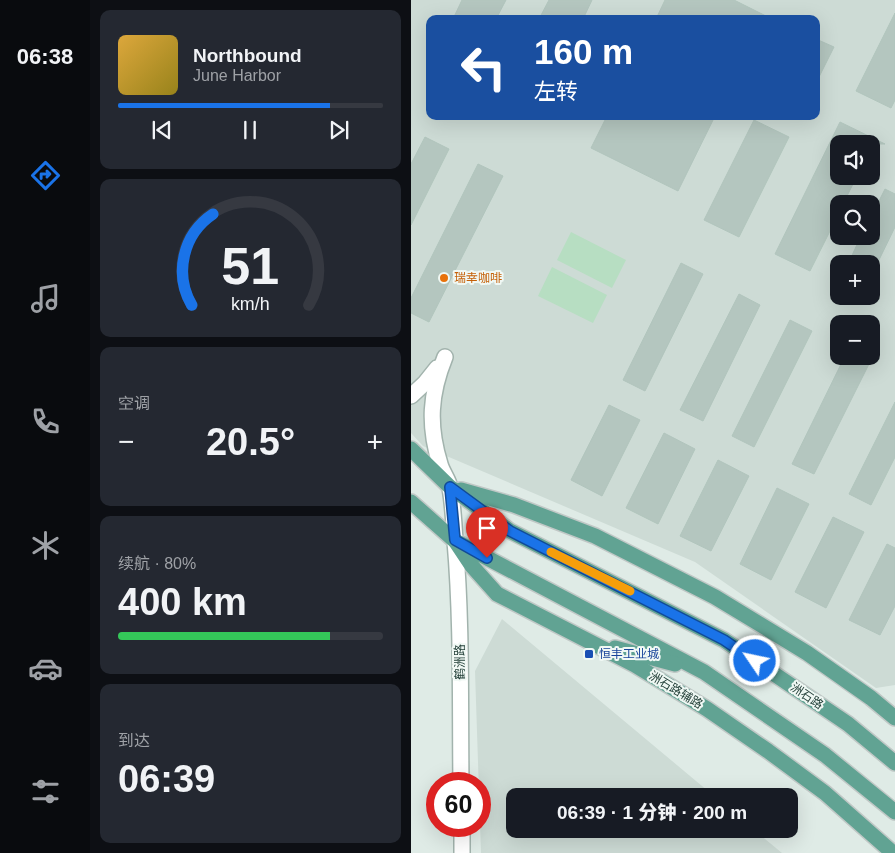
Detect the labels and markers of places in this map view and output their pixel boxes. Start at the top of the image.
place label: 瑞幸咖啡 [454,271,502,285]
marker: 瑞幸咖啡 [438,272,450,284]
pin [466,507,508,558]
place label: 恒丰工业城 [599,647,659,661]
marker: 恒丰工业城 [583,648,595,660]

